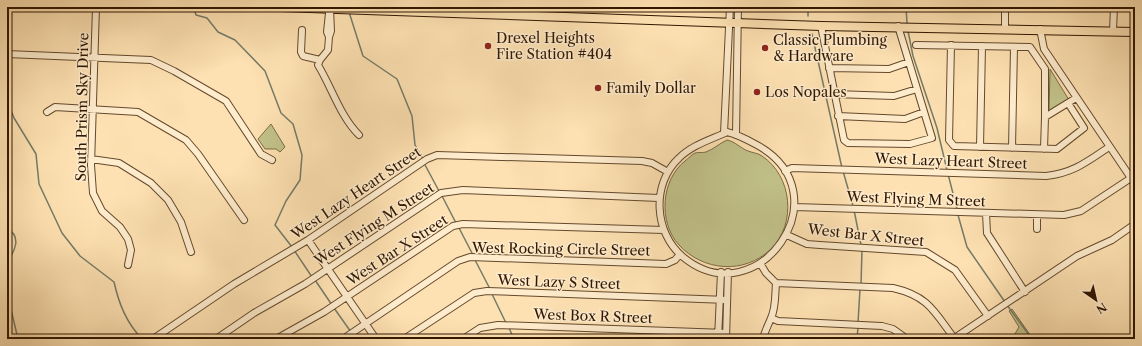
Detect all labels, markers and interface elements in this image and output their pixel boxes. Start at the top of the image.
place label: Drexel Heights Fire Station #404 [496,29,612,63]
place label: Classic Plumbing & Hardware [773,31,887,65]
street label: South Prism Sky Drive [72,32,92,182]
marker: Drexel Heights Fire Station #404 [483,41,493,51]
marker: Classic Plumbing & Hardware [760,43,770,53]
place label: Family Dollar [606,79,696,97]
marker: Family Dollar [593,83,603,93]
place label: Los Nopales [765,83,846,101]
marker: Los Nopales [752,87,762,97]
street label: West Lazy Heart Street [287,143,424,244]
street label: West Lazy Heart Street [873,149,1028,173]
street label: West Flying M Street [310,179,437,270]
street label: West Flying M Street [845,188,986,210]
street label: West Bar X Street [342,211,451,290]
street label: West Bar X Street [806,220,925,250]
street label: West Rocking Circle Street [471,238,650,260]
street label: West Lazy S Street [496,271,621,293]
north arrow [1076,280,1116,320]
text: N [1093,300,1109,317]
street label: West Box R Street [532,305,653,327]

